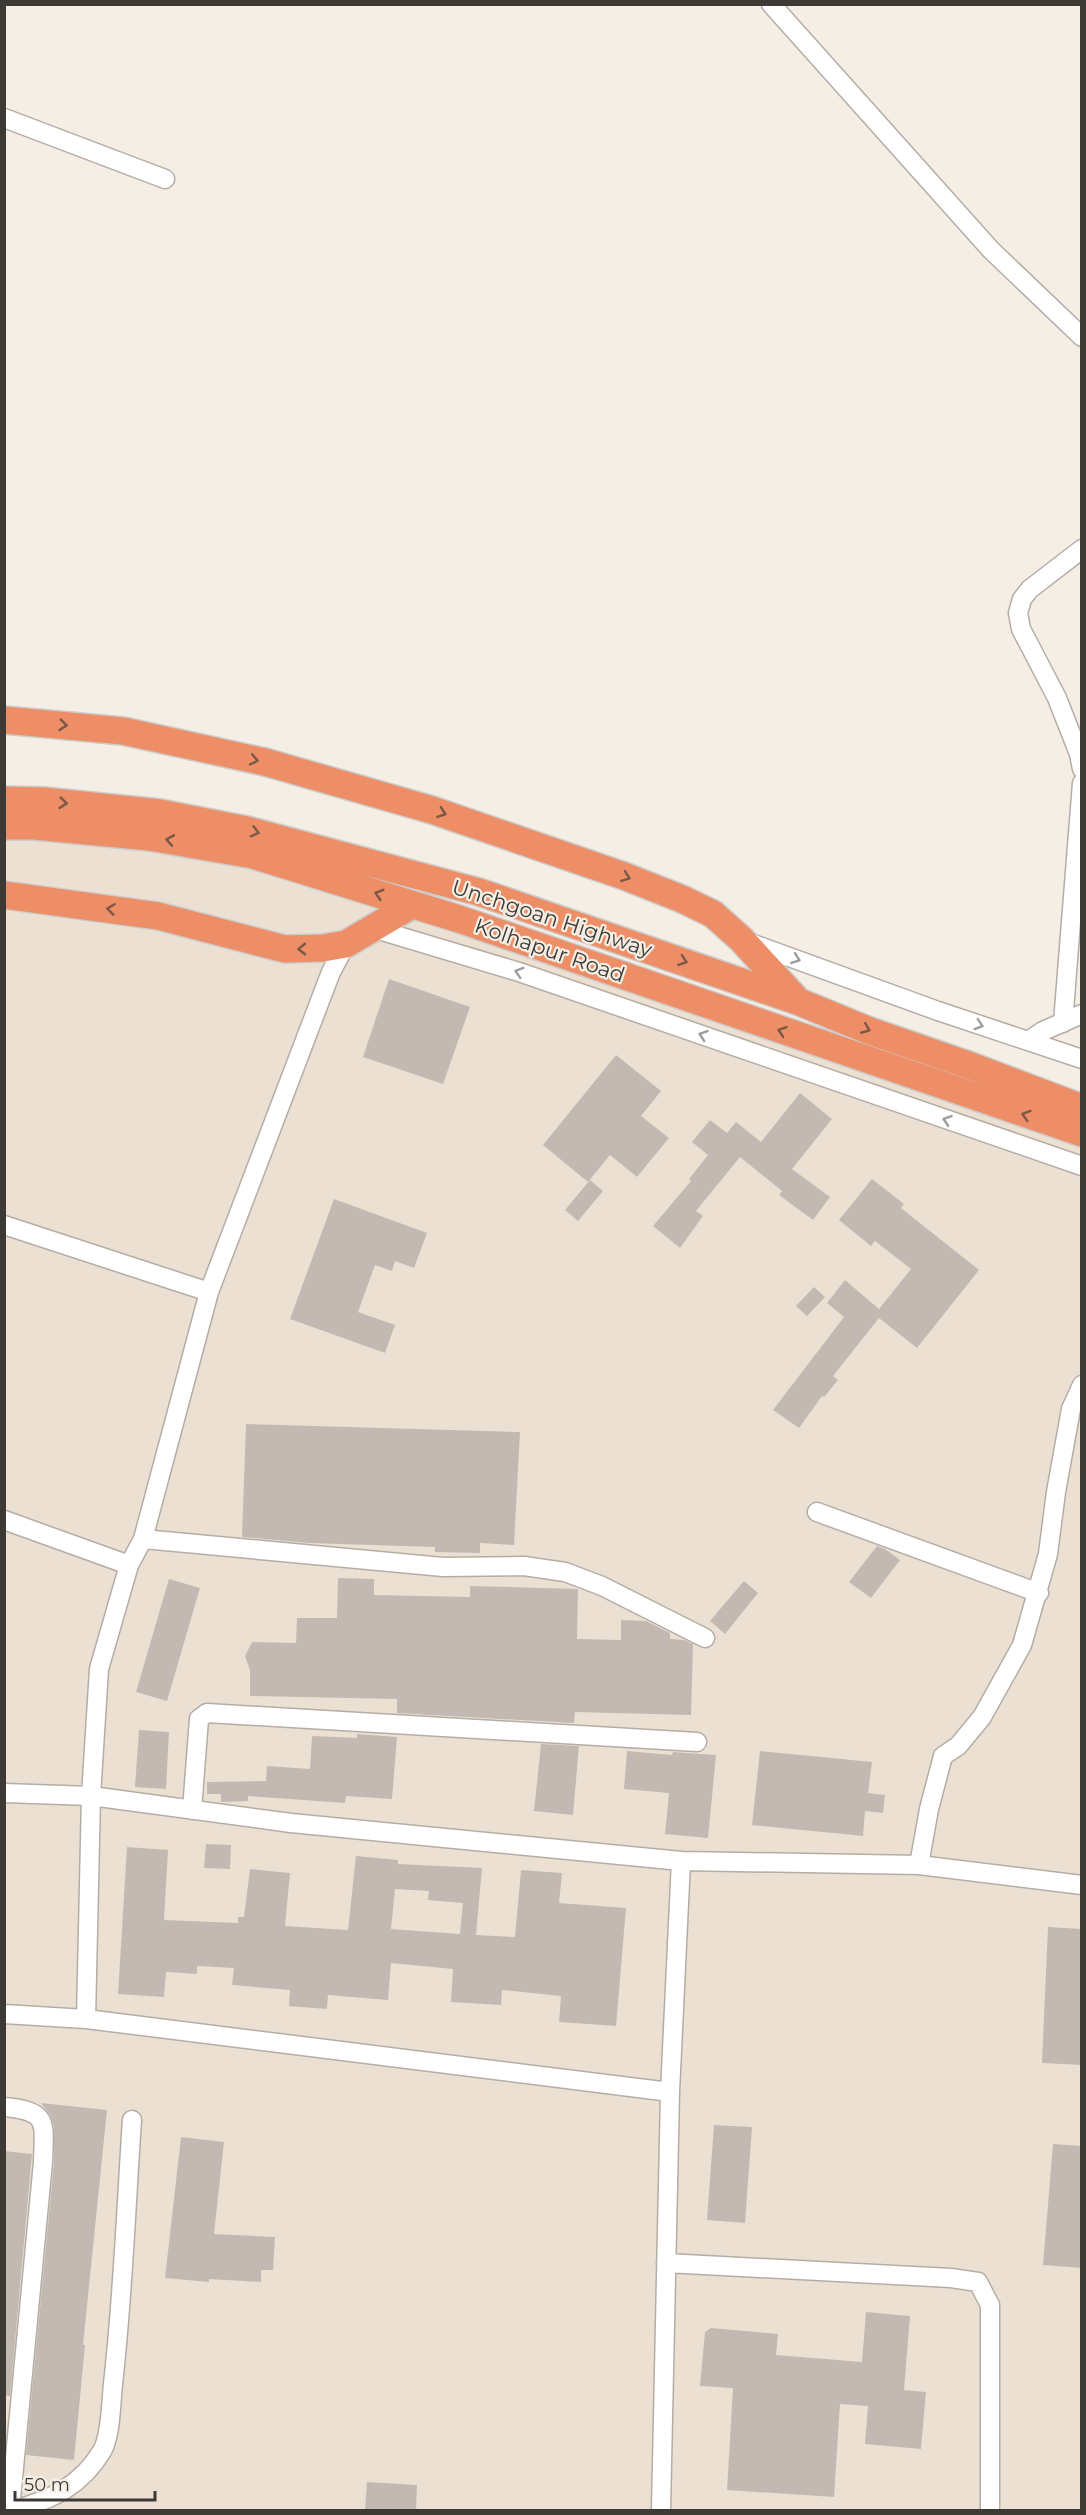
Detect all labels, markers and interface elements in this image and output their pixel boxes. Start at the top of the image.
one-way arrow [58,718,67,731]
one-way arrow [249,753,259,766]
one-way arrow [58,796,67,809]
one-way arrow [436,806,447,819]
one-way arrow [250,825,260,837]
one-way arrow [165,835,175,847]
one-way arrow [620,870,631,883]
street label: Unchgoan Highway [449,874,656,962]
one-way arrow [374,889,384,902]
one-way arrow [107,904,116,916]
street label: Kolhapur Road [472,913,628,987]
one-way arrow [297,942,306,955]
one-way arrow [790,952,800,965]
one-way arrow [677,954,688,967]
one-way arrow [514,967,525,979]
one-way arrow [973,1017,984,1030]
one-way arrow [859,1022,870,1034]
one-way arrow [777,1026,788,1039]
one-way arrow [698,1029,709,1042]
one-way arrow [1021,1110,1032,1122]
one-way arrow [942,1115,953,1127]
scale bar [15,2464,154,2502]
text: 50 m [24,2474,70,2496]

